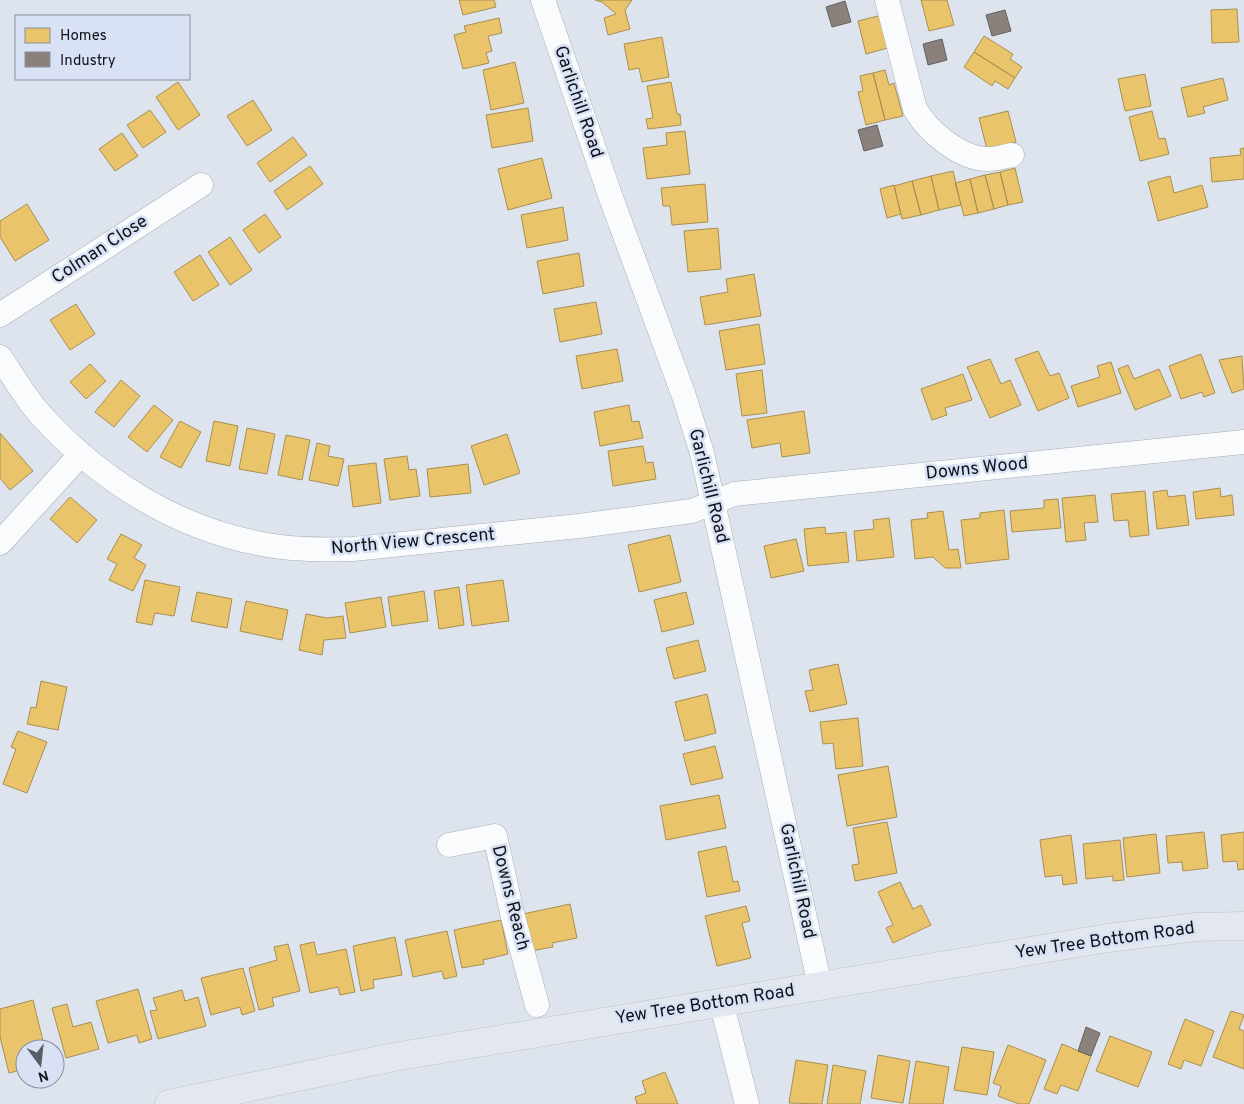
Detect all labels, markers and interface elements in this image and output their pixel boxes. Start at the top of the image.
legend [15,15,190,80]
text: Homes [60,27,107,46]
street label: Garlichill Road [548,43,608,161]
text: Industry [60,52,116,71]
street label: Colman Close [48,210,152,290]
street label: Garlichill Road [683,426,733,546]
street label: Downs Wood [925,452,1029,486]
street label: North View Crescent [330,523,496,561]
street label: Garlichill Road [774,821,820,941]
street label: Downs Reach [486,843,534,953]
street label: Yew Tree Bottom Road [1014,917,1196,965]
street label: Yew Tree Bottom Road [614,979,796,1031]
north arrow [15,1039,65,1089]
text: N [36,1066,50,1085]

